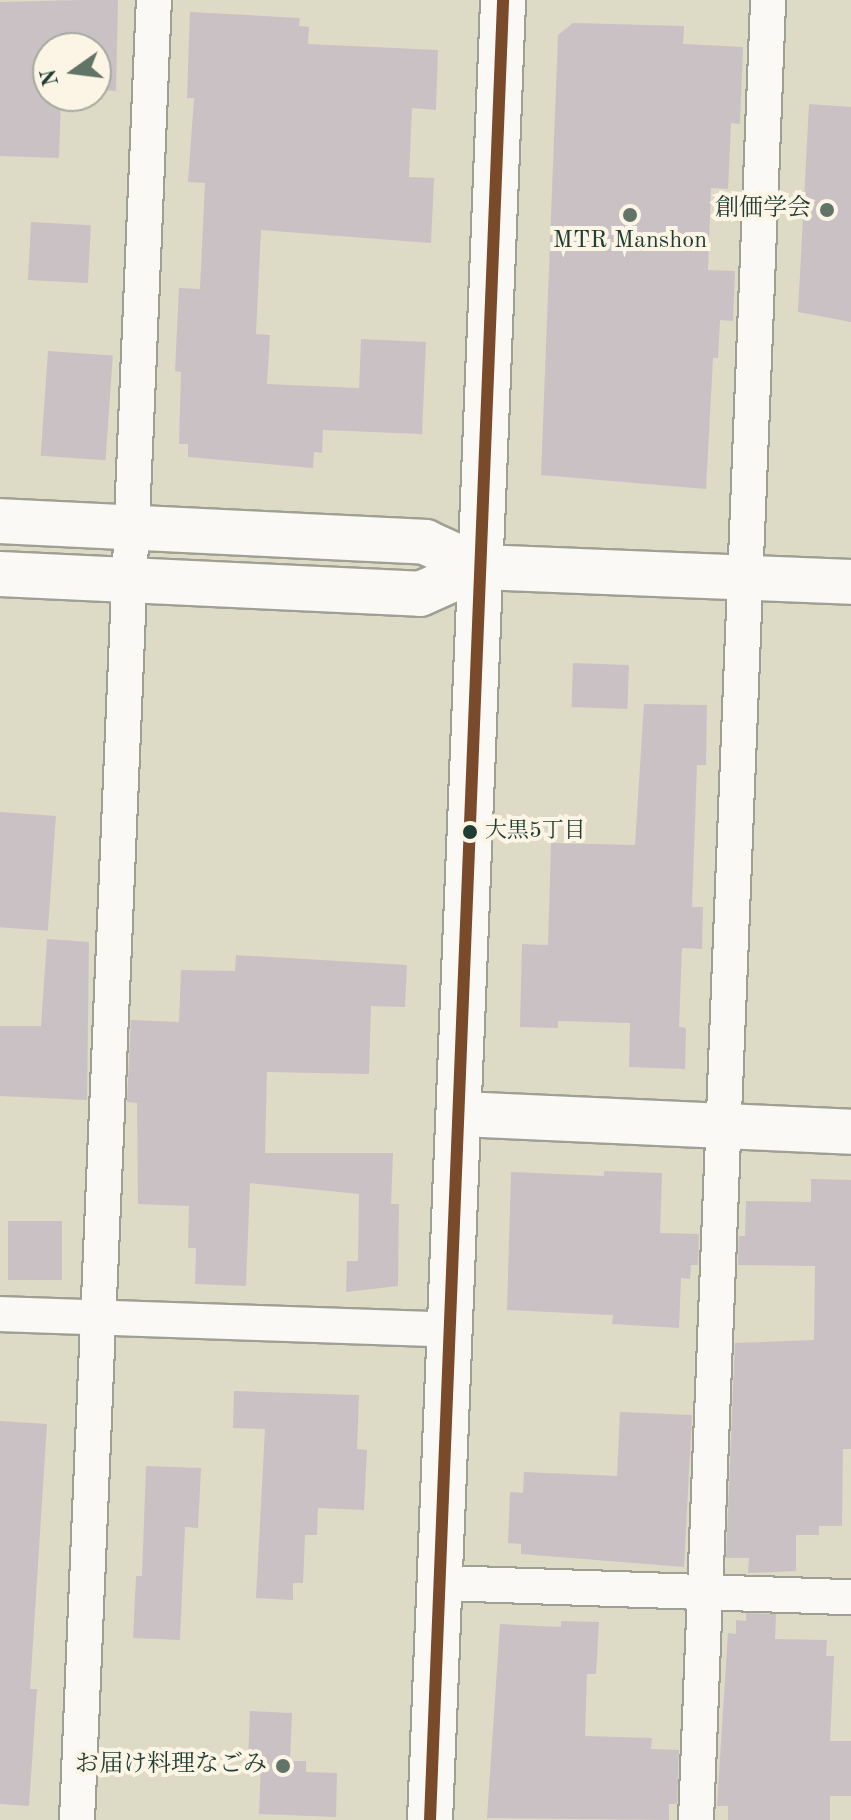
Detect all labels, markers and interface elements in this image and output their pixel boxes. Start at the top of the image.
north arrow [32,32,112,112]
text: N [38,67,63,88]
place label: 創価学会 [715,196,811,224]
marker: 創価学会 [818,201,836,219]
marker: MTR Manshon [621,206,639,224]
place label: MTR Manshon [553,228,707,256]
place label: 大黒5丁目 [485,819,586,845]
marker: 大黒5丁目 [462,824,478,840]
place label: お届け料理なごみ [75,1752,267,1780]
marker: お届け料理なごみ [274,1757,292,1775]

